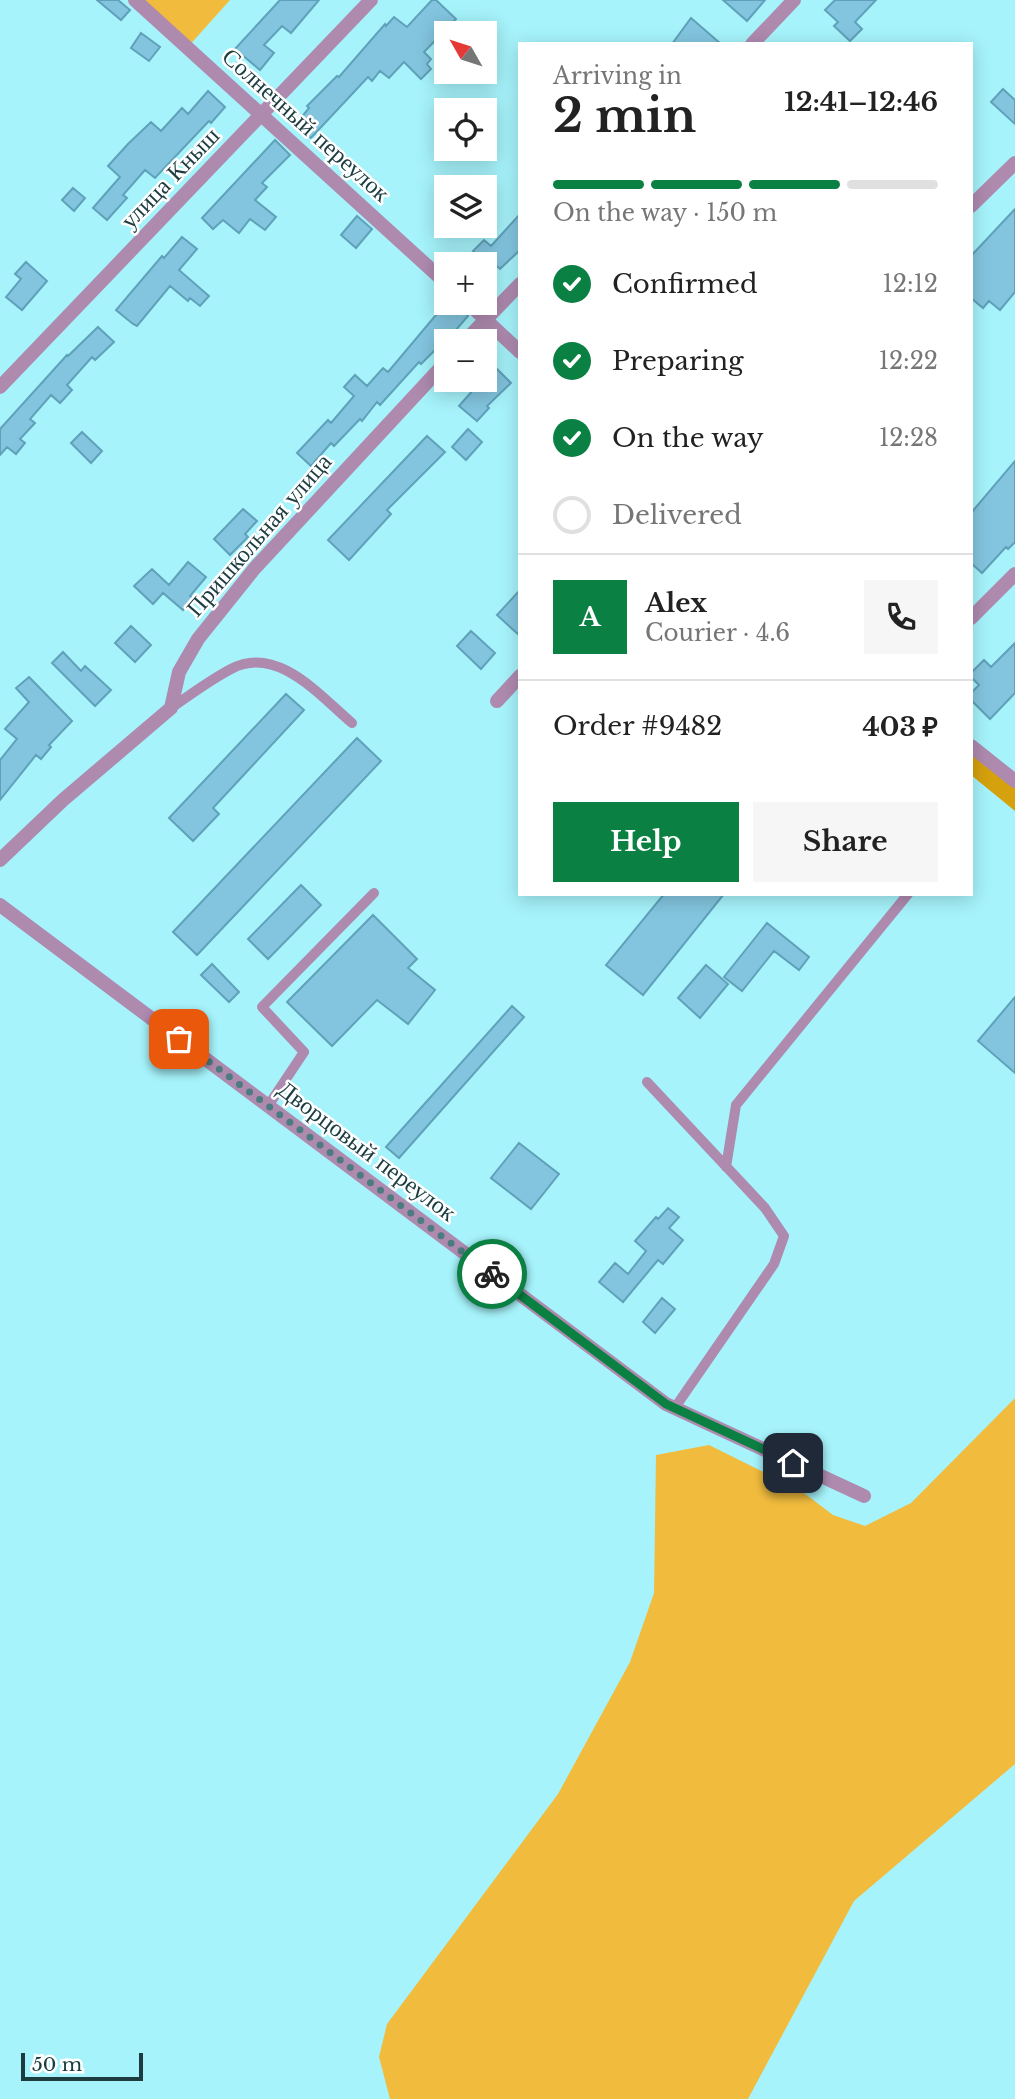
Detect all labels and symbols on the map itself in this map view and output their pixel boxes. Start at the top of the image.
north arrow [434,21,497,84]
street label: Солнечный переулок [217,42,396,208]
street label: улица Кныш [114,121,225,234]
street label: Пришкольная улица [180,447,337,622]
pin [149,1009,209,1069]
street label: Дворцовый переулок [272,1074,462,1227]
courier [457,1239,527,1309]
pin [763,1433,823,1493]
scale bar [21,2050,144,2082]

